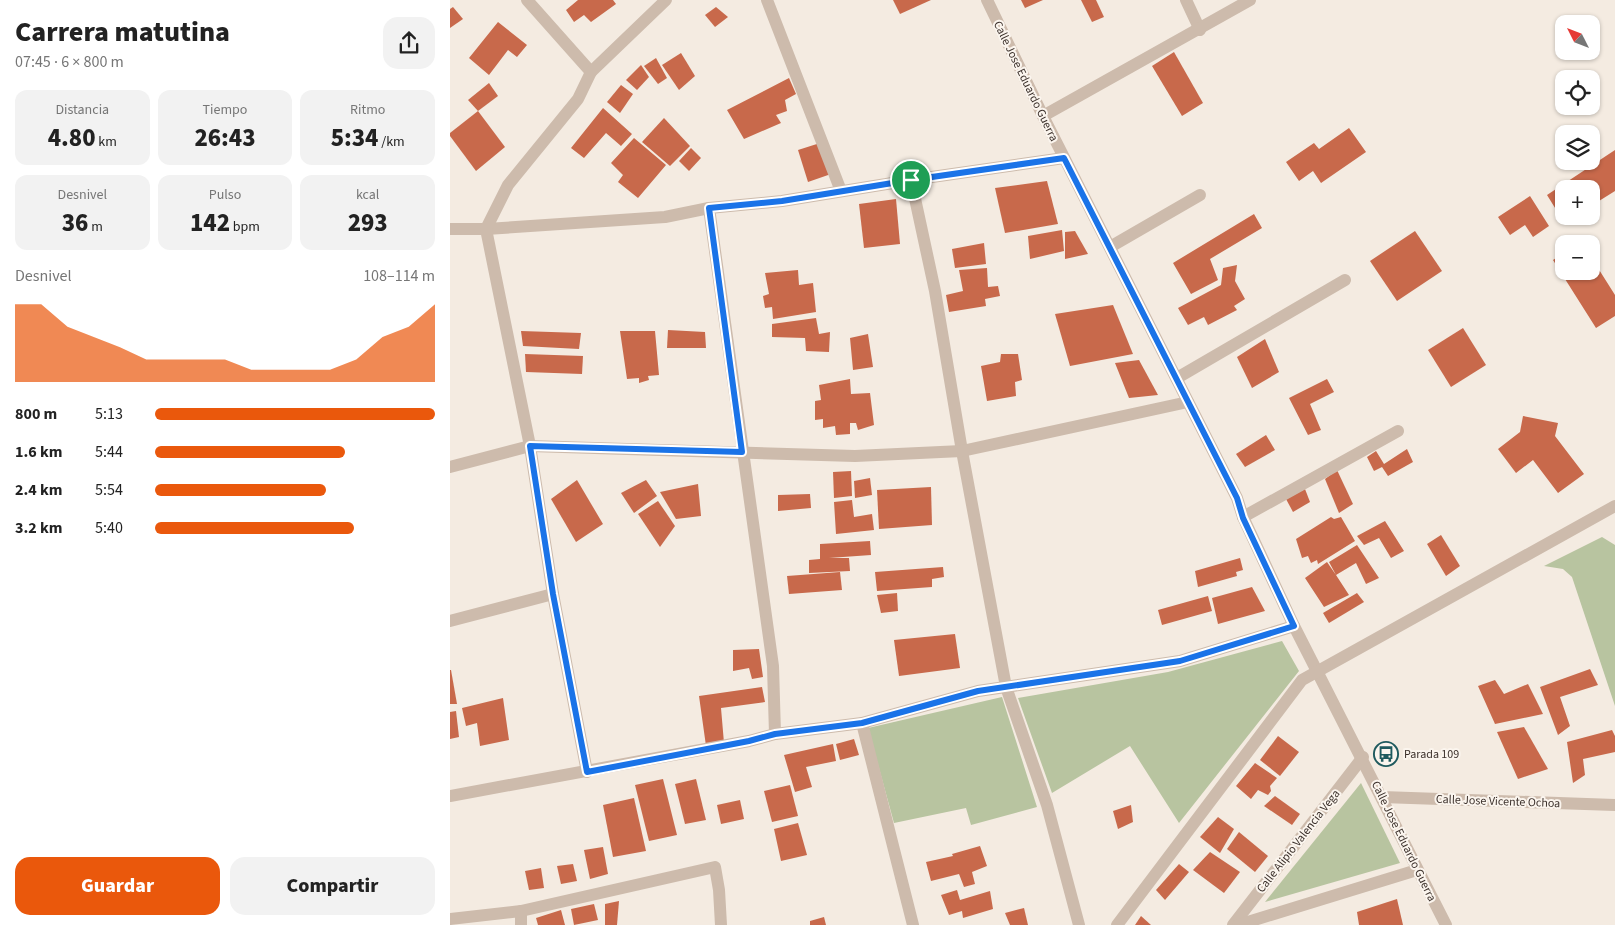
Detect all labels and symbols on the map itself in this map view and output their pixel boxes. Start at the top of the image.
north arrow [1555,15,1600,60]
street label: Calle Jose Eduardo Guerra [989,18,1062,144]
pin [890,159,932,201]
bus stop icon: Parada 109 [1373,741,1399,767]
place label: Parada 109 [1404,746,1459,763]
street label: Calle Jose Eduardo Guerra [1367,778,1440,904]
street label: Calle Alipio Valencia Vega [1253,786,1344,896]
street label: Calle Jose Vicente Ochoa [1435,791,1560,812]

